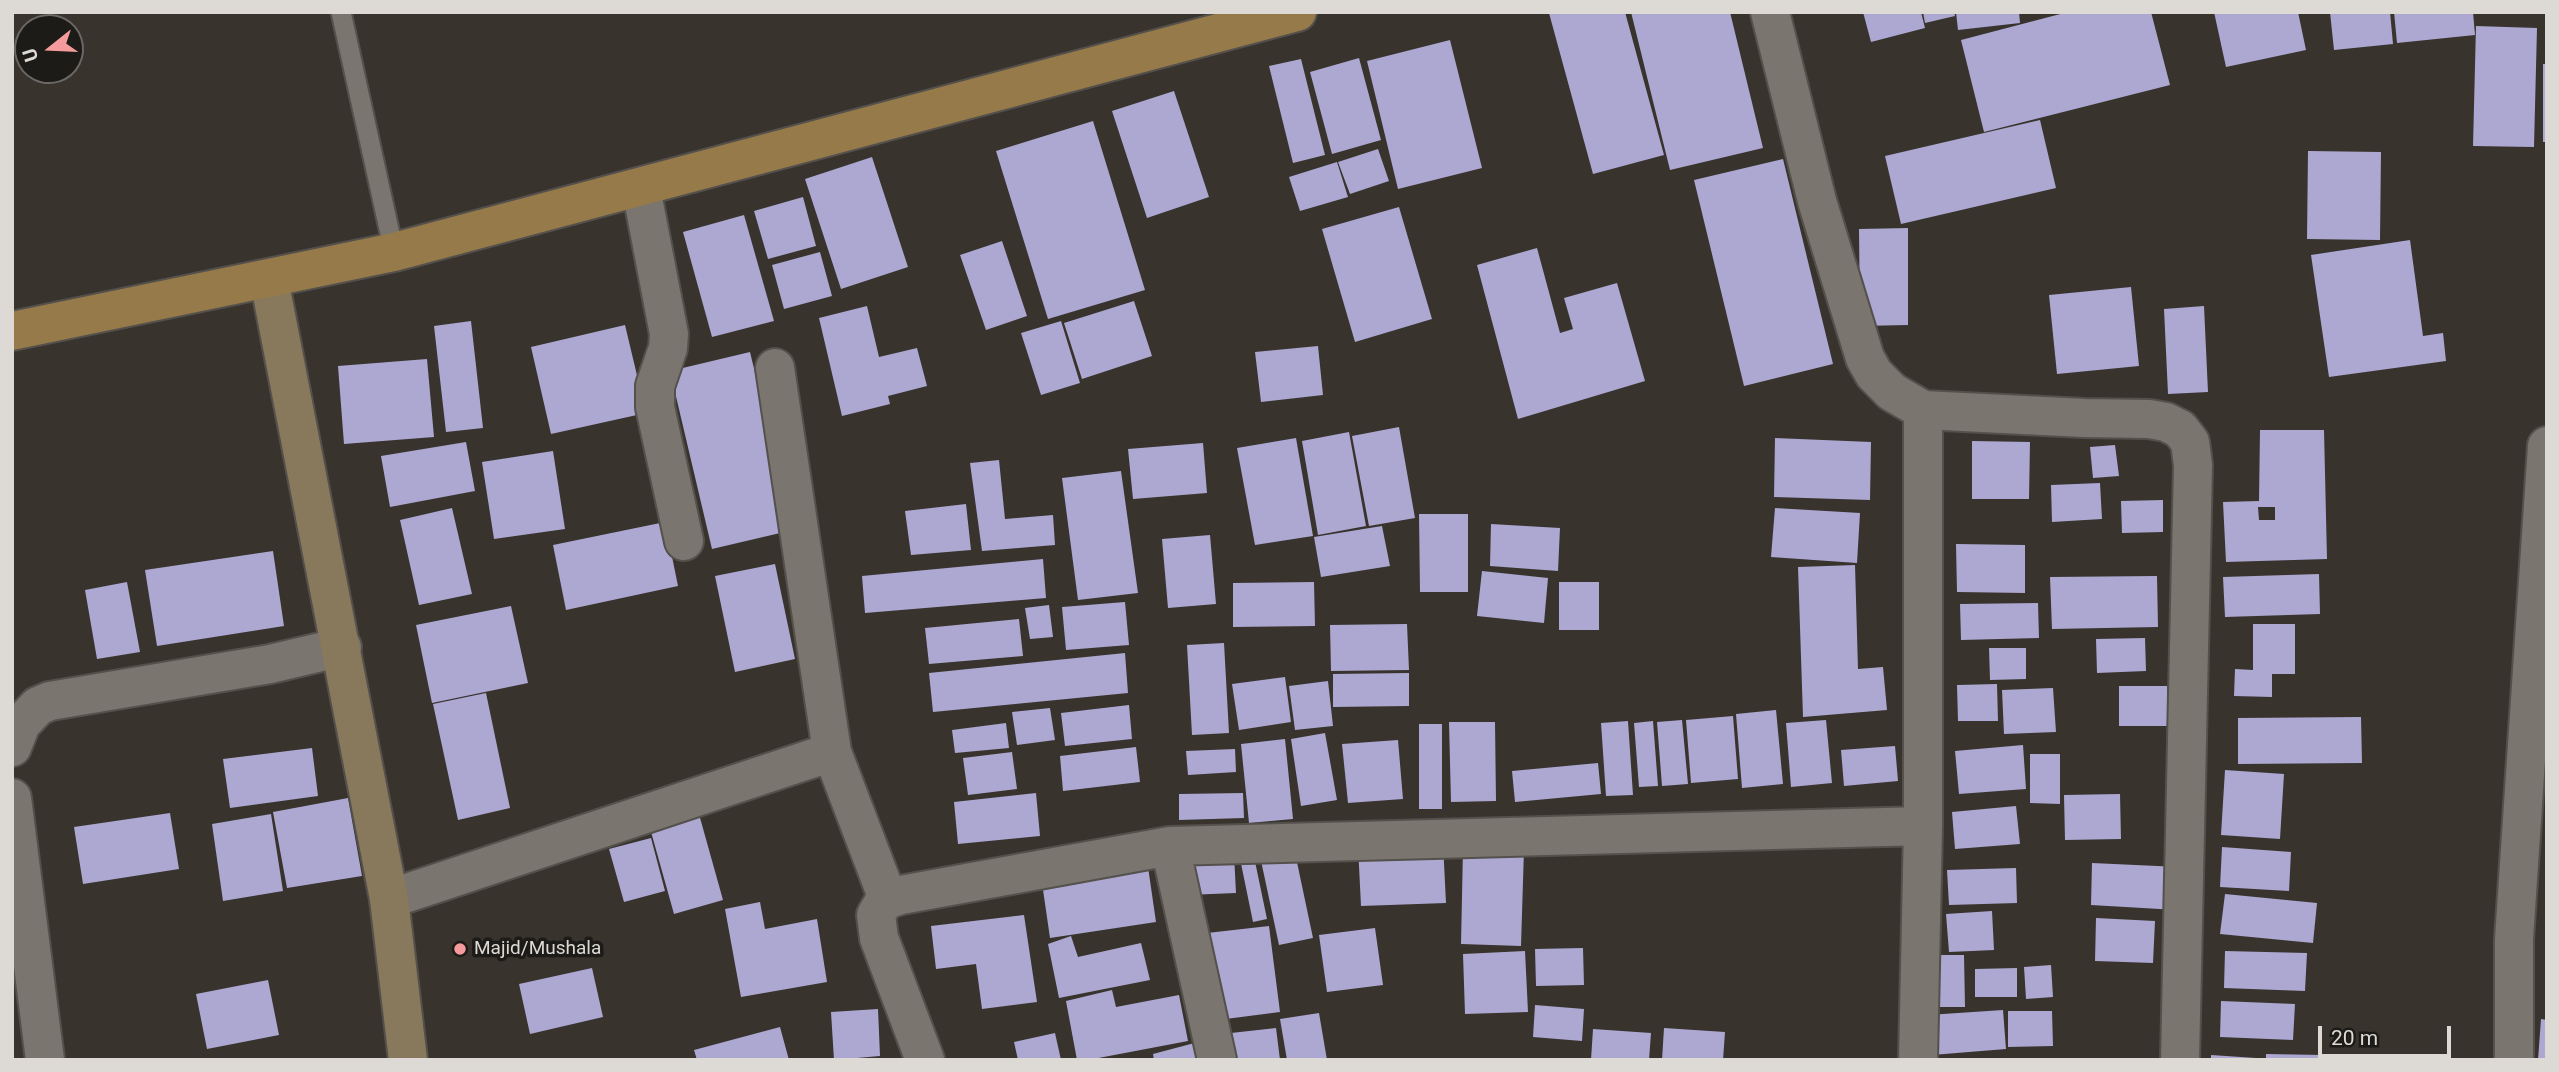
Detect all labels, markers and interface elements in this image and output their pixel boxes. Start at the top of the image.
north arrow [14,14,84,84]
text: U [18,46,43,65]
place label: Majid/Mushala [474,938,601,960]
marker: Majid/Mushala [452,941,468,957]
scale bar [2321,1012,2454,1056]
text: 20 m [2331,1026,2378,1050]

